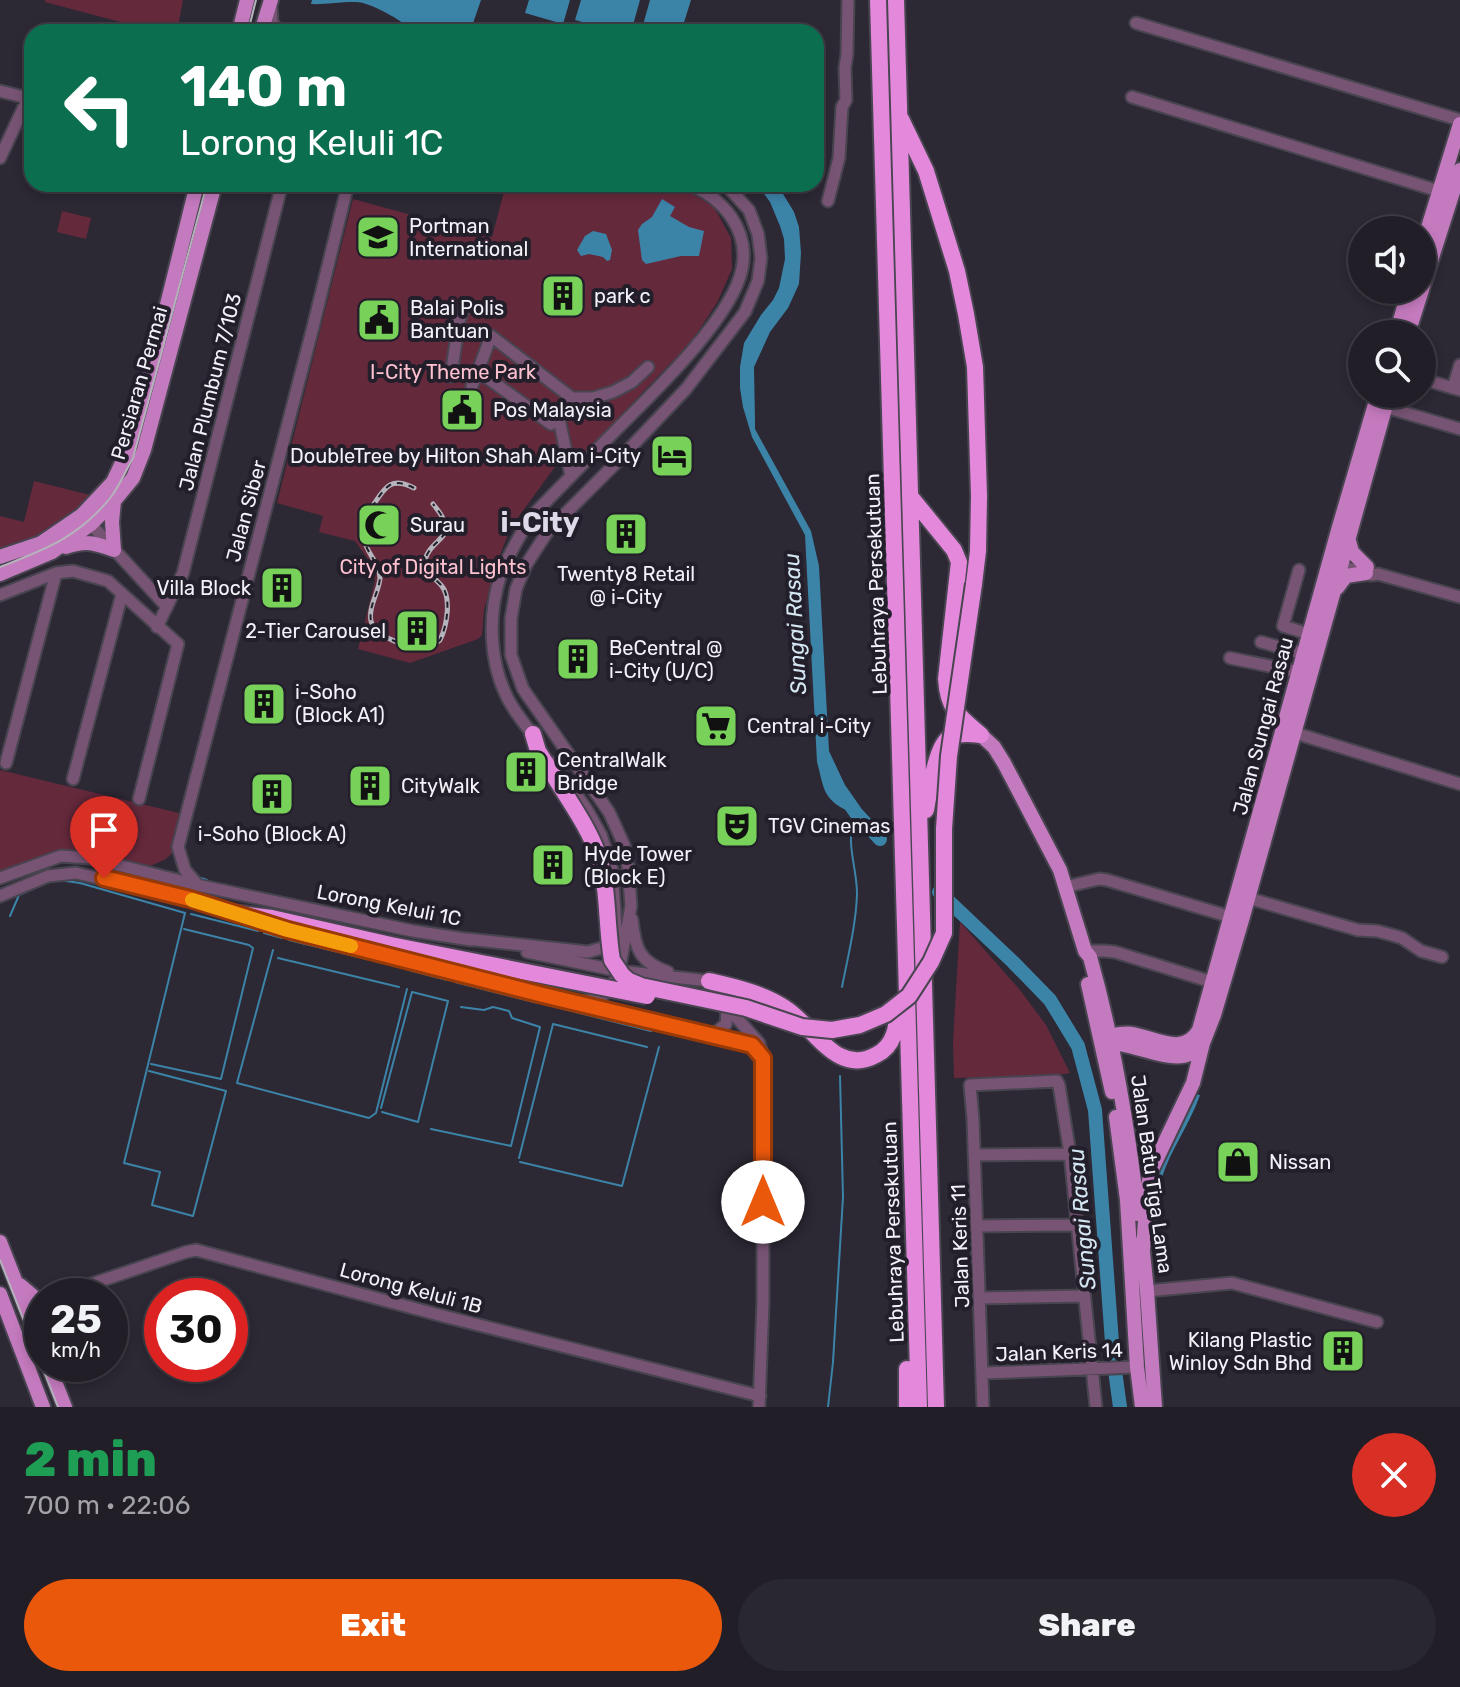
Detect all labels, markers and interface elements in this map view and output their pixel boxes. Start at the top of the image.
text: 140 m [180,54,347,120]
icon: left [48,56,152,160]
text: Lorong Keluli 1C [180,121,444,164]
school or university icon: Portman International [354,213,402,261]
place label: Portman International [409,214,528,261]
map controls [1348,216,1436,408]
button: sound [1348,216,1436,304]
building icon: park c [539,272,587,320]
place label: park c [594,284,651,308]
street label: Jalan Plumbum 7/103 [174,291,246,493]
public building icon: Balai Polis Bantuan [355,296,403,344]
place label: Balai Polis Bantuan [410,296,504,343]
street label: Persiaran Permai [106,304,172,462]
button: search [1348,320,1436,408]
park label: I-City Theme Park [370,360,537,384]
public building icon: Pos Malaysia [438,386,486,434]
place label: Pos Malaysia [493,398,612,422]
hotel icon: DoubleTree by Hilton Shah Alam i-City [648,432,696,480]
place label: DoubleTree by Hilton Shah Alam i-City [290,444,641,468]
street label: Jalan Siber [221,457,271,565]
street label: Lebuhraya Persekutuan [860,473,892,695]
mosque icon: Surau [355,501,403,549]
district label: i-City [501,506,580,539]
building icon: Twenty8 Retail @ i-City [602,510,650,558]
place label: Surau [410,513,465,537]
water label: Sungai Rasau [778,553,812,695]
park label: City of Digital Lights [339,555,527,579]
place label: Twenty8 Retail @ i-City [557,562,695,609]
building icon: Villa Block [258,564,306,612]
place label: Villa Block [156,576,252,600]
building icon: 2-Tier Carousel [393,607,441,655]
place label: 2-Tier Carousel [245,619,386,643]
street label: Jalan Sungai Rasau [1228,634,1298,818]
building icon: BeCentral @ i-City (U/C) [554,635,602,683]
place label: BeCentral @ i-City (U/C) [609,636,723,683]
building icon: i-Soho (Block A1) [240,680,288,728]
place label: i-Soho (Block A1) [295,680,385,727]
supermarket icon: Central i-City [692,702,740,750]
place label: Central i-City [747,714,871,738]
building icon: CentralWalk Bridge [502,748,550,796]
place label: CentralWalk Bridge [557,748,667,795]
building icon: CityWalk [346,762,394,810]
building icon: i-Soho (Block A) [248,770,296,818]
place label: CityWalk [401,774,480,798]
pin [70,796,138,878]
theatre icon: TGV Cinemas [713,802,761,850]
icon: arrive [82,808,126,852]
place label: TGV Cinemas [768,814,890,838]
place label: i-Soho (Block A) [198,822,346,846]
building icon: Hyde Tower (Block E) [529,841,577,889]
place label: Hyde Tower (Block E) [584,842,692,889]
street label: Lorong Keluli 1C [315,879,463,931]
street label: Jalan Batu Tiga Lama [1126,1073,1178,1275]
street label: Lebuhraya Persekutuan [877,1121,909,1343]
shop icon: Nissan [1214,1138,1262,1186]
water label: Sungai Rasau [1062,1147,1102,1291]
place label: Nissan [1269,1150,1331,1174]
position arrow [721,1160,805,1244]
street label: Jalan Keris 11 [946,1184,974,1308]
street label: Lorong Keluli 1B [337,1257,485,1319]
speed limit sign: 30 [144,1278,248,1382]
text: 25 [50,1296,102,1343]
building icon: Kilang Plastic Winloy Sdn Bhd [1319,1327,1367,1375]
place label: Kilang Plastic Winloy Sdn Bhd [1169,1328,1312,1375]
text: km/h [51,1338,101,1362]
street label: Jalan Keris 14 [995,1338,1123,1366]
text: 2 min [24,1431,157,1488]
button: close [1352,1433,1436,1517]
text: 700 m · 22:06 [24,1490,191,1521]
button: Exit [24,1579,722,1671]
button: Share [738,1579,1436,1671]

